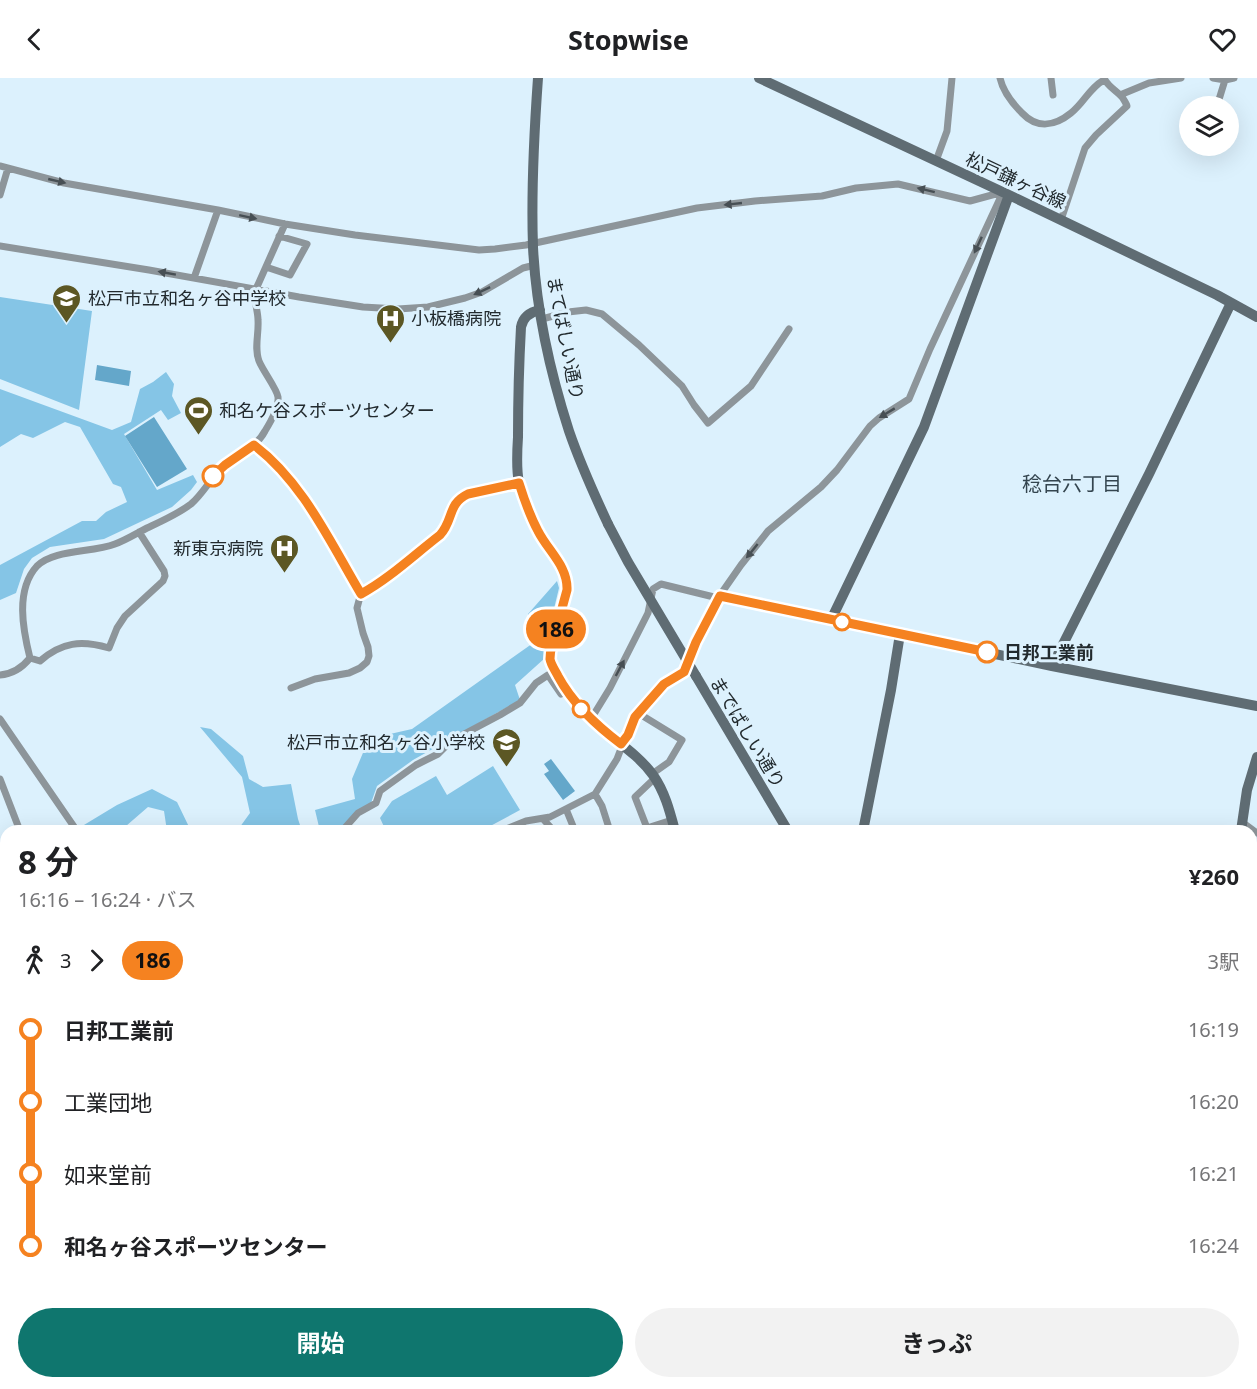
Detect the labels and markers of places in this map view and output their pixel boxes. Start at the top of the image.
school or university icon: 松戸市立和名ヶ谷中学校 [51,282,83,324]
place label: 松戸市立和名ヶ谷中学校 [88,286,286,310]
hospital icon: 小板橋病院 [374,302,406,344]
place label: 小板橋病院 [411,306,501,330]
sports icon: 和名ケ谷スポーツセンター [182,394,214,436]
place label: 和名ケ谷スポーツセンター [219,398,435,422]
unlabelled marker [202,465,224,487]
hospital icon: 新東京病院 [268,532,300,574]
place label: 新東京病院 [173,536,263,560]
unlabelled marker [833,613,851,631]
place label: 日邦工業前 [1004,640,1094,664]
marker: 日邦工業前 [976,641,998,663]
unlabelled marker [572,700,590,718]
school or university icon: 松戸市立和名ヶ谷小学校 [490,726,522,768]
place label: 松戸市立和名ヶ谷小学校 [287,730,485,754]

